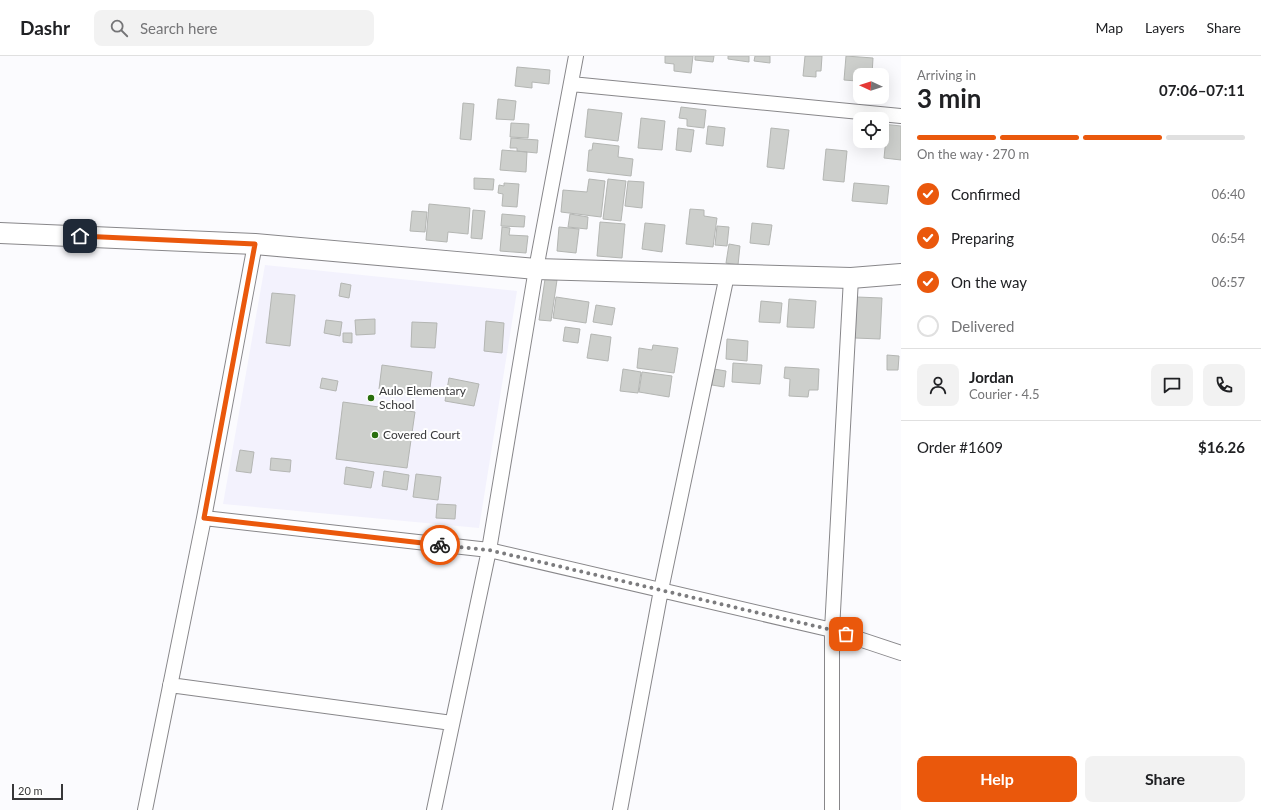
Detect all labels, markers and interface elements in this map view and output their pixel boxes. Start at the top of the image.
search box [94,10,374,46]
text: Dashr [20,16,70,39]
icon: search [108,17,130,39]
text: Search here [140,19,217,37]
text: Map [1095,19,1123,36]
text: Layers [1145,19,1185,36]
text: Share [1207,19,1241,36]
text: Arriving in [917,67,976,83]
north arrow [853,68,889,104]
map controls [853,68,889,148]
text: 07:06–07:11 [1159,81,1245,99]
text: 3 min [917,82,981,114]
button: locate [853,112,889,148]
text: On the way · 270 m [917,146,1029,162]
icon: check [917,183,939,205]
text: Confirmed [951,185,1020,203]
text: 06:40 [1212,186,1245,202]
pin [63,219,97,253]
icon: home [69,225,91,247]
icon: check [917,227,939,249]
text: Preparing [951,229,1014,247]
text: 06:54 [1212,230,1245,246]
icon: check [917,271,939,293]
text: On the way [951,273,1027,291]
text: 06:57 [1212,274,1245,290]
text: Delivered [951,317,1014,335]
button: person [917,364,959,406]
button: chat [1151,364,1193,406]
button: phone [1203,364,1245,406]
text: Jordan [969,368,1014,386]
place label: Aulo Elementary School [379,383,467,412]
text: Courier · 4.5 [969,386,1040,402]
marker: Aulo Elementary School [366,393,376,403]
place label: Covered Court [383,427,461,442]
marker: Covered Court [370,430,380,440]
text: Order #1609 [917,438,1003,456]
text: $16.26 [1198,438,1245,456]
courier [420,525,460,565]
icon: bike [429,534,451,556]
pin [829,617,863,651]
icon: bag [835,623,857,645]
button: Help [917,756,1077,802]
button: Share [1085,756,1245,802]
scale bar [12,782,63,801]
text: 20 m [18,784,43,797]

